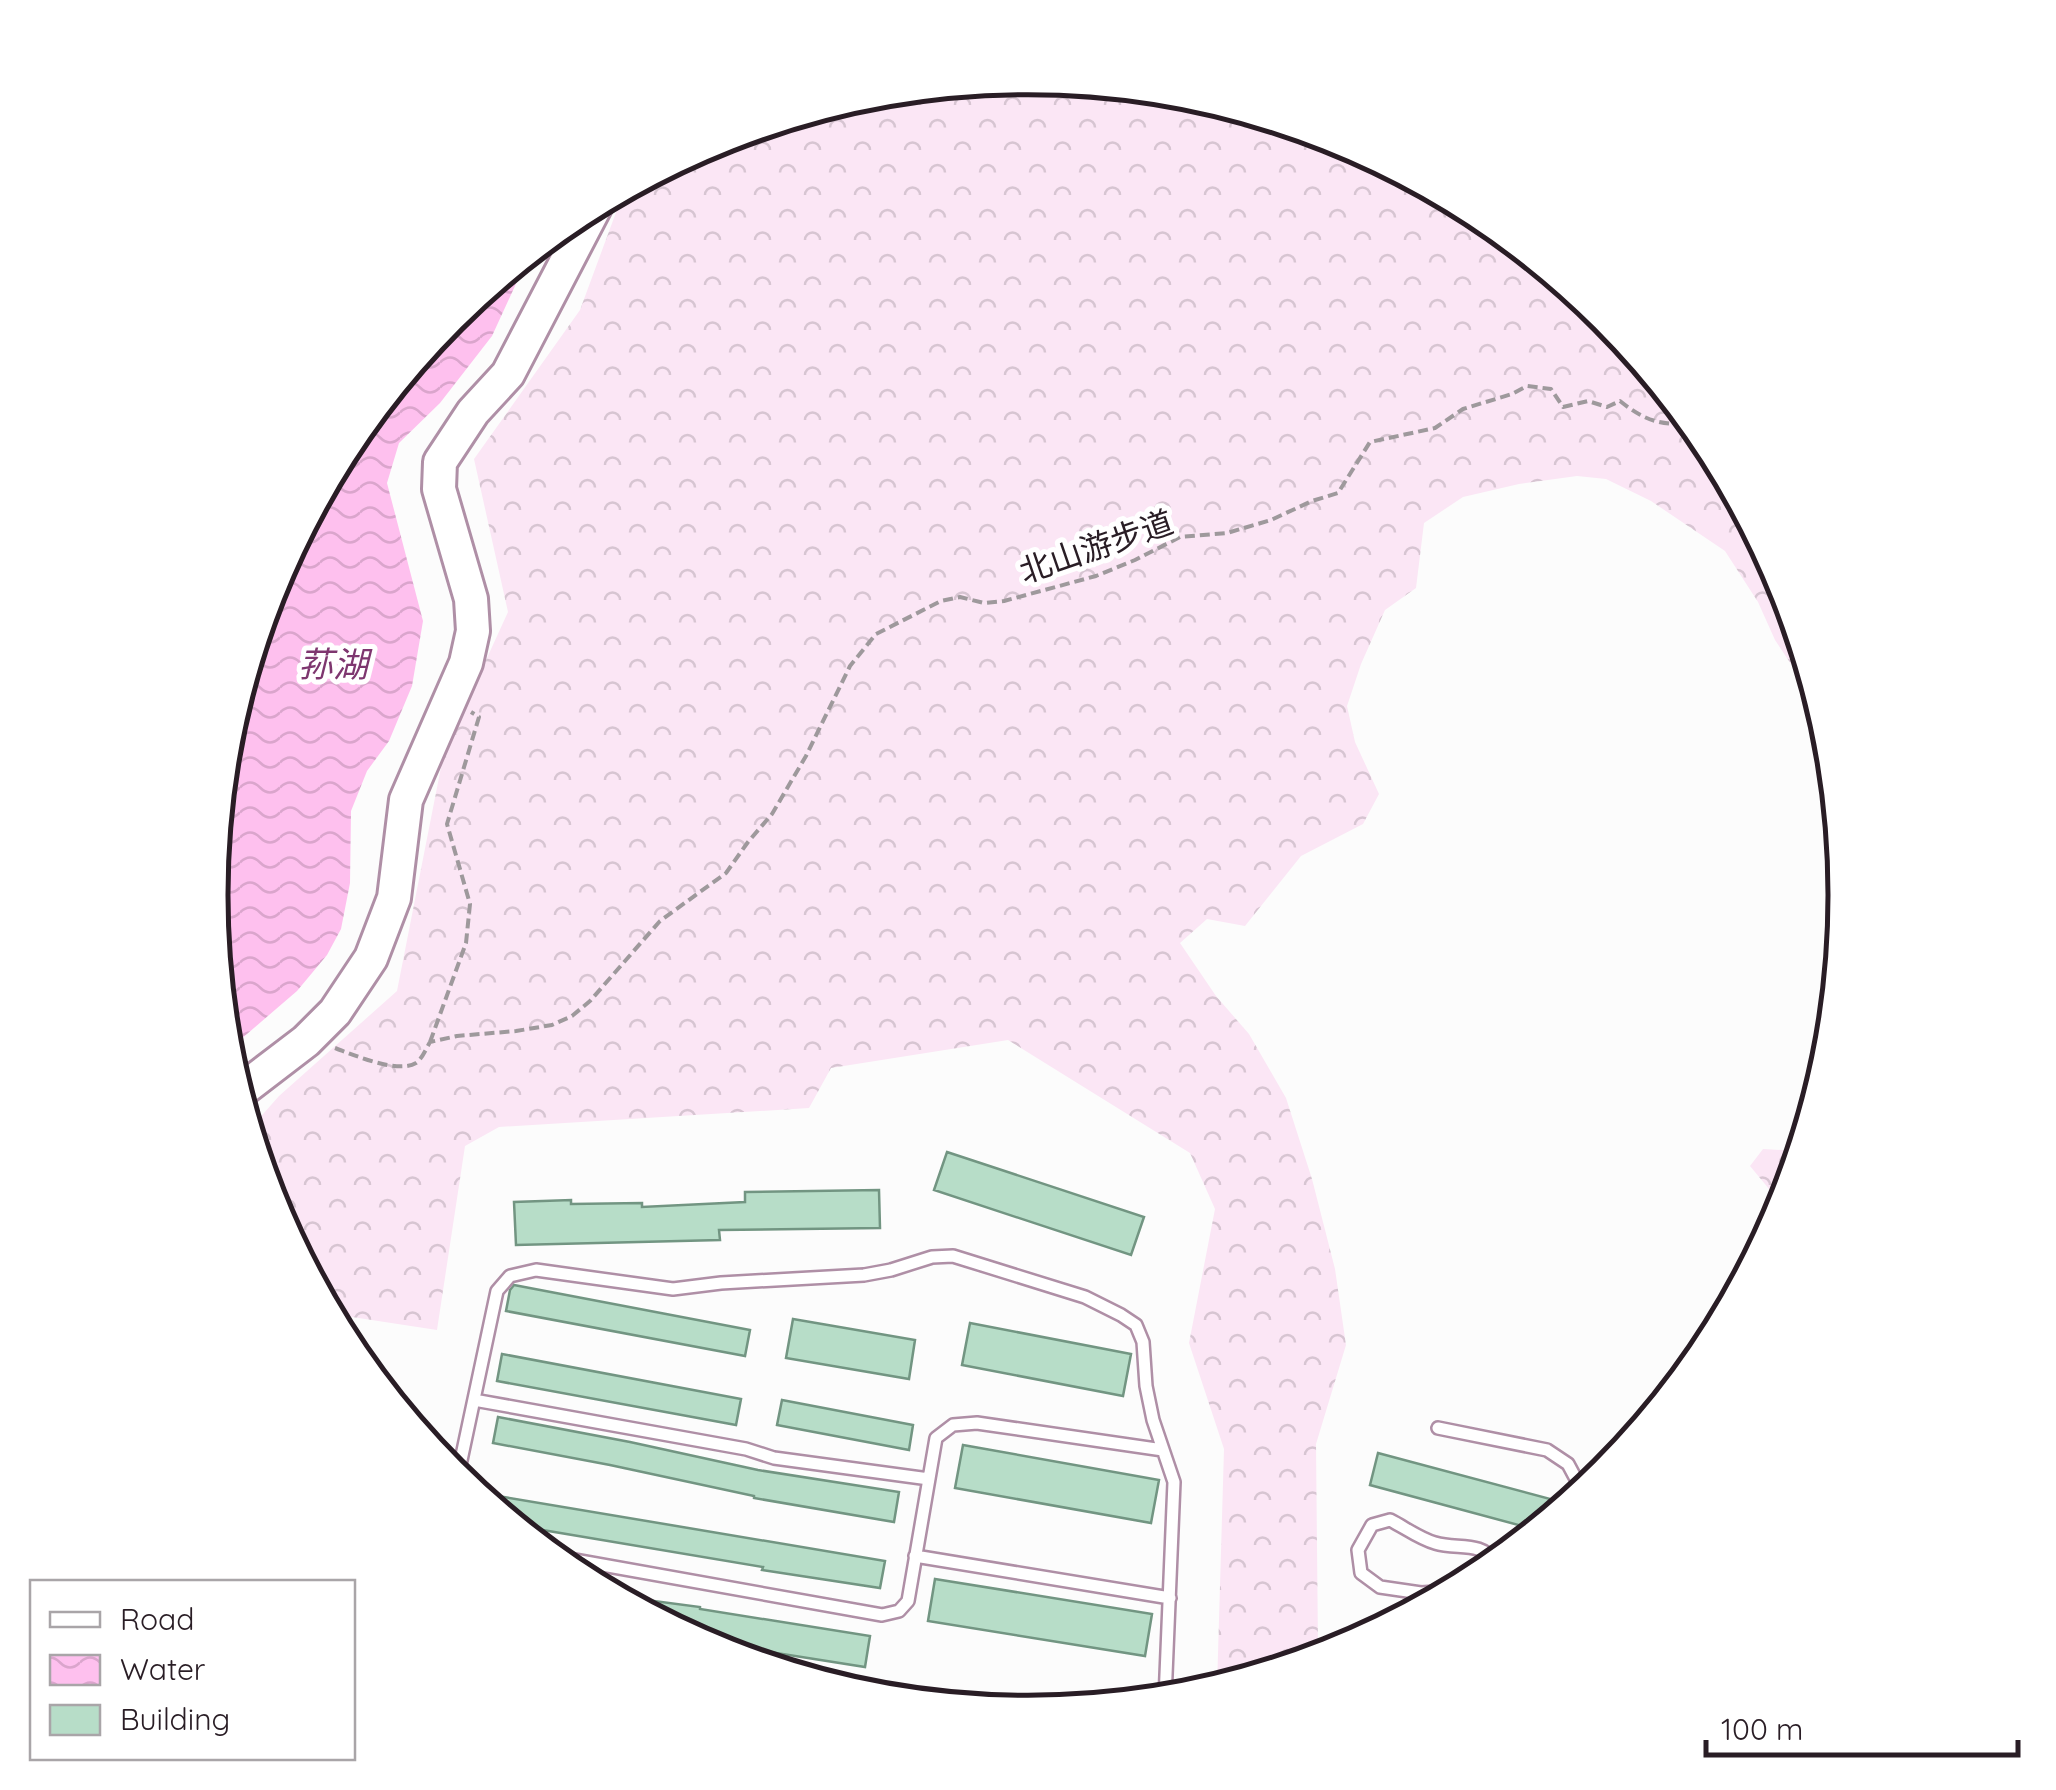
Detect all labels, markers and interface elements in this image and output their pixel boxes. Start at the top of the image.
street label: 北山游步道 [1014,501,1178,591]
water label: 荪湖 [298,642,373,686]
legend [30,1580,355,1760]
text: Road [120,1600,194,1638]
text: Water [120,1650,206,1688]
scale bar [1706,1695,2018,1757]
text: Building [120,1700,230,1738]
text: 100 m [1721,1710,1803,1748]

